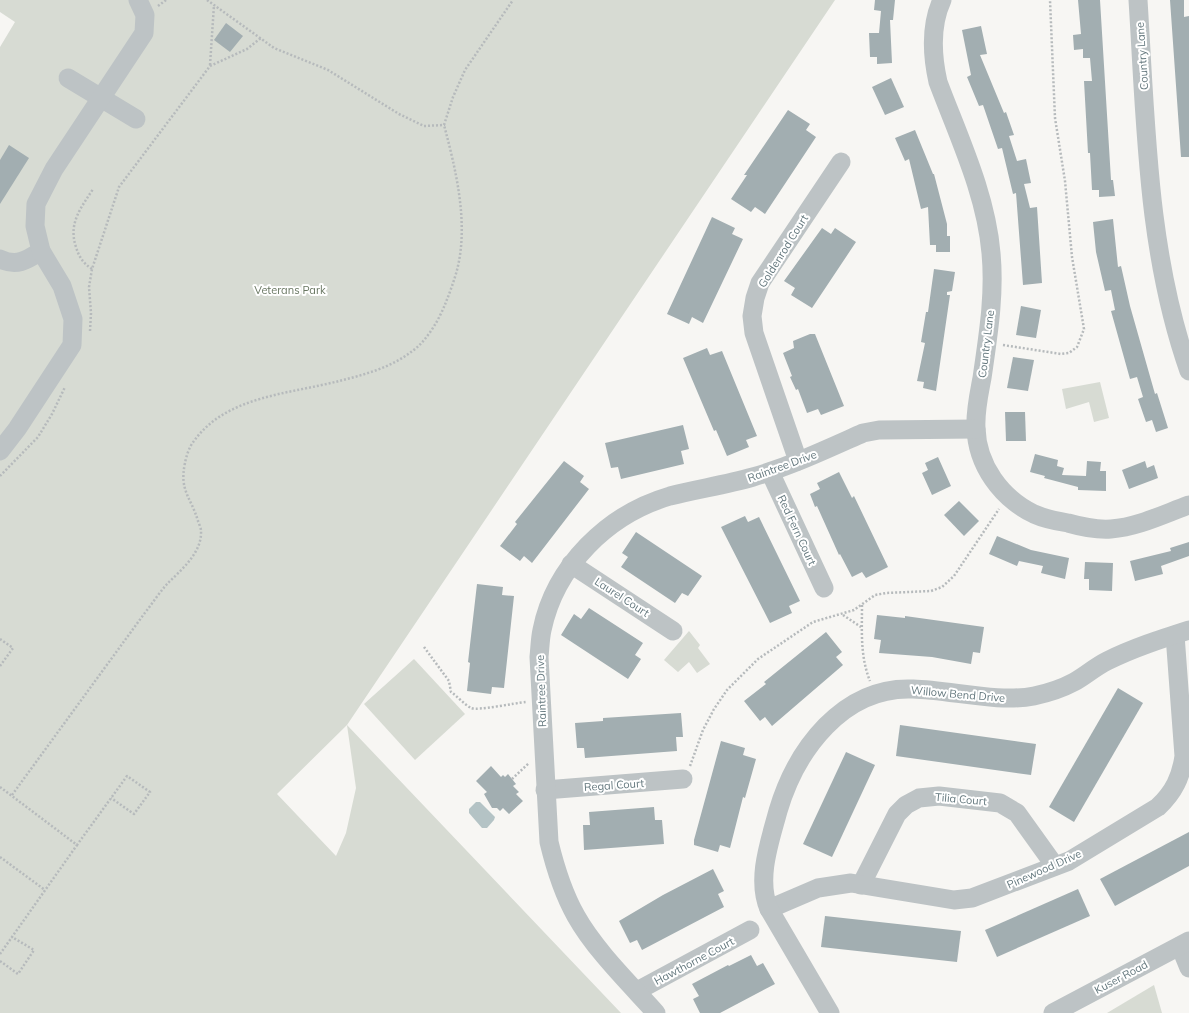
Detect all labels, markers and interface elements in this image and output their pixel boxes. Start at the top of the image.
street label: Country Lane [1133,22,1151,90]
street label: Goldenrod Court [755,212,811,290]
park label: Veterans Park [254,283,326,297]
street label: Country Lane [975,309,997,379]
street label: Raintree Drive [746,447,818,485]
street label: Red Fern Court [775,493,819,568]
street label: Laurel Court [592,574,652,620]
street label: Raintree Drive [533,655,549,727]
street label: Willow Bend Drive [910,683,1006,705]
street label: Regal Court [584,776,645,794]
street label: Tilia Court [935,790,988,808]
street label: Pinewood Drive [1005,846,1083,892]
street label: Hawthorne Court [652,934,736,988]
street label: Kuser Road [1092,957,1150,997]

